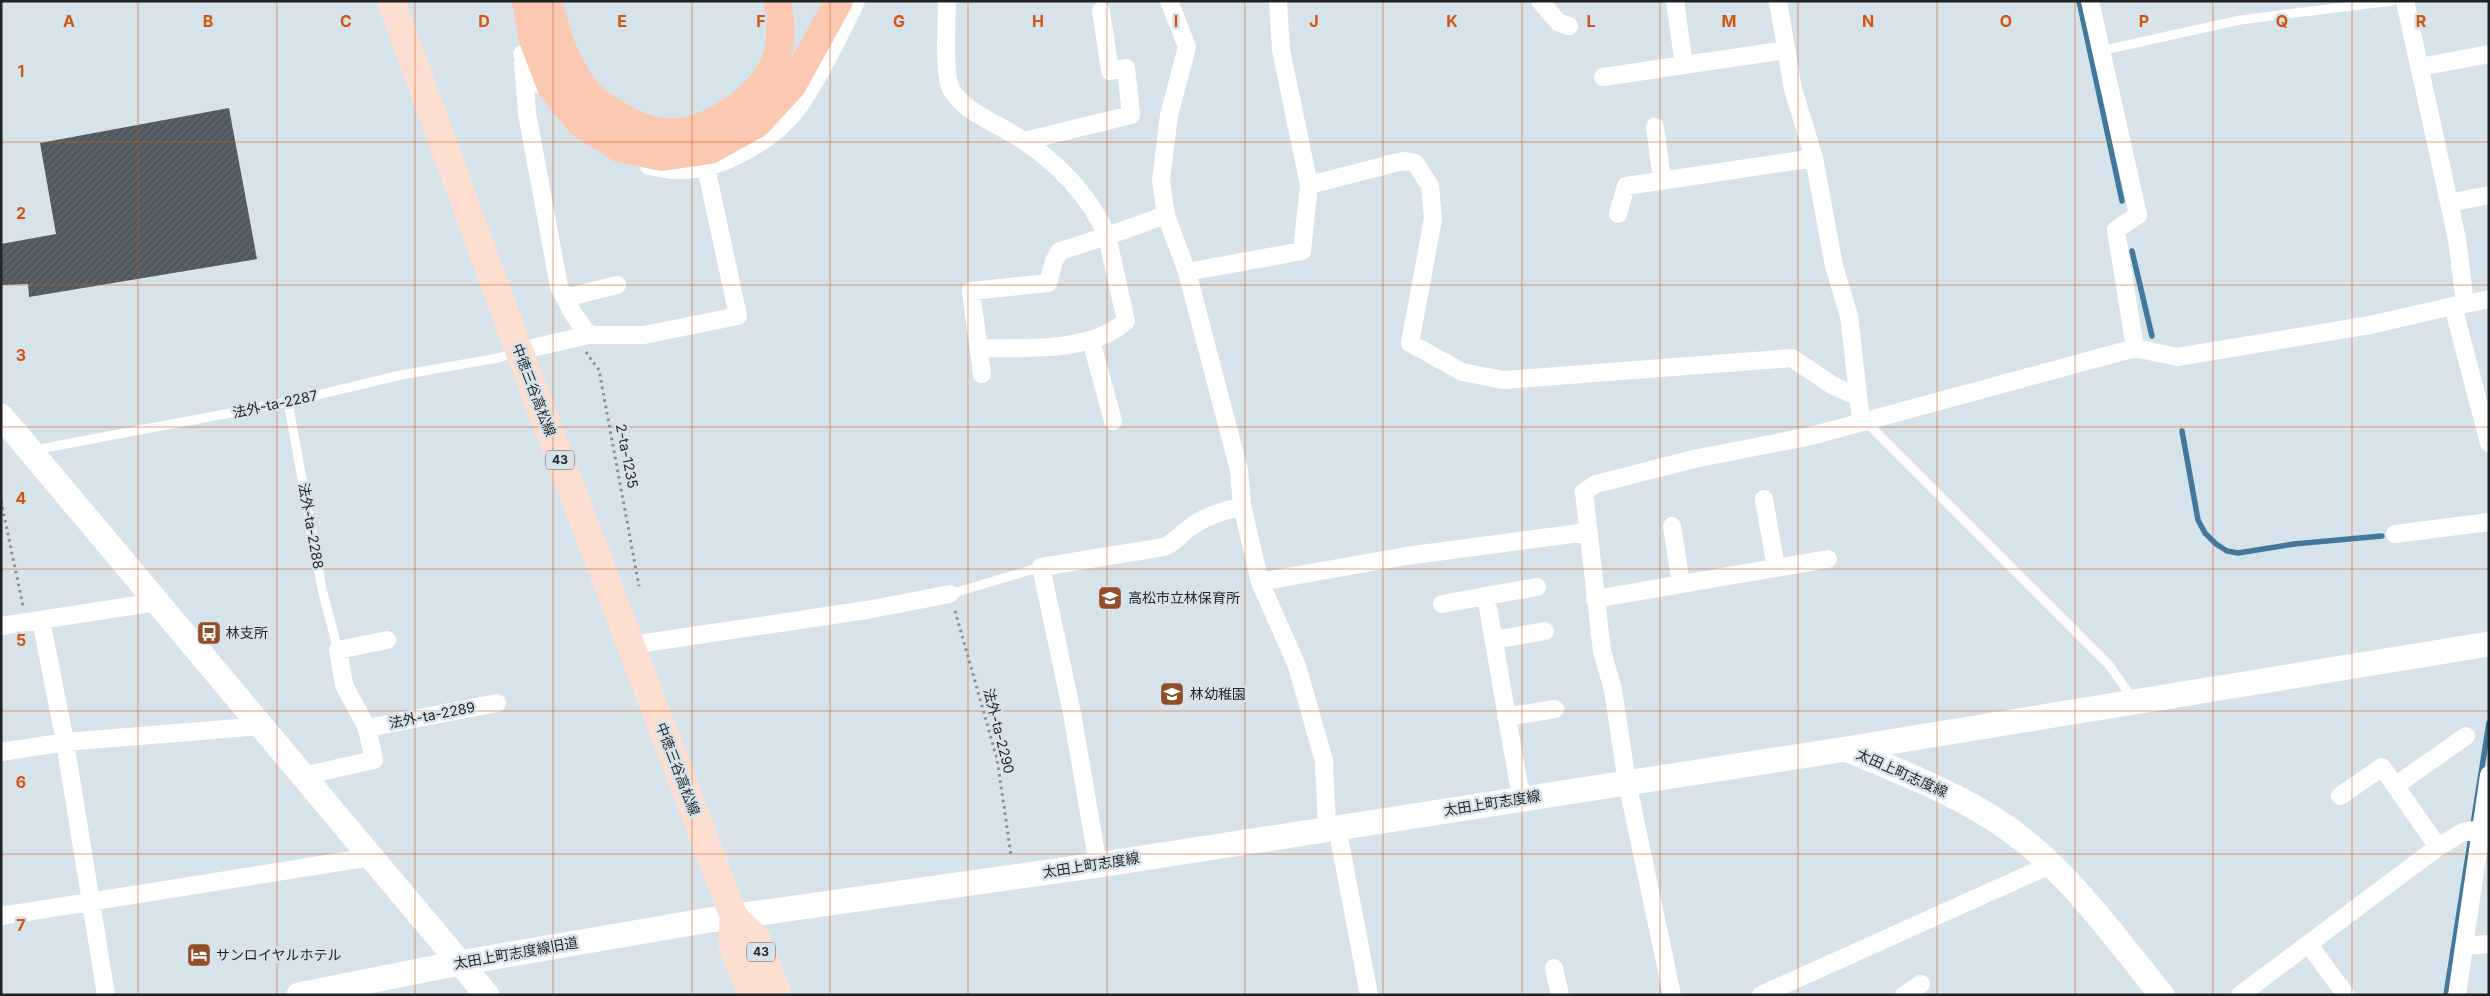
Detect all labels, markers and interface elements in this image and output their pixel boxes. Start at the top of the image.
text: A [63,11,75,31]
text: B [203,11,213,31]
text: C [340,11,352,31]
text: D [478,11,490,31]
text: E [617,11,627,31]
text: F [756,11,766,31]
text: G [893,11,905,31]
text: H [1032,11,1044,31]
text: I [1174,11,1178,31]
text: J [1309,11,1319,31]
text: K [1446,11,1458,31]
text: L [1586,11,1596,31]
text: M [1722,11,1736,31]
text: N [1862,11,1874,31]
text: O [2000,11,2012,31]
text: P [2139,11,2149,31]
text: Q [2276,11,2288,31]
text: R [2416,11,2427,31]
text: 1 [18,61,24,81]
text: 2 [16,203,26,223]
street label: 中徳三谷高松線 [509,341,560,439]
text: 3 [16,345,26,365]
street label: 法外-ta-2287 [231,386,319,421]
street label: 2-ta-1235 [613,422,642,490]
road number: 43 [546,450,574,470]
street label: 法外-ta-2288 [296,481,327,570]
text: 4 [16,488,27,508]
school or university icon: 高松市立林保育所 [1097,585,1123,611]
place label: 高松市立林保育所 [1128,589,1240,606]
bus stop icon: 林支所 [196,620,222,646]
place label: 林支所 [226,624,268,641]
text: 5 [16,630,26,650]
school or university icon: 林幼稚園 [1159,681,1185,707]
place label: 林幼稚園 [1190,685,1246,702]
street label: 法外-ta-2290 [981,686,1018,775]
street label: 法外-ta-2289 [387,698,476,731]
street label: 中徳三谷高松線 [653,720,704,818]
street label: 太田上町志度線 [1854,745,1950,800]
text: 6 [16,772,26,792]
street label: 太田上町志度線 [1442,786,1542,819]
street label: 太田上町志度線 [1041,848,1141,881]
text: 7 [16,915,26,935]
street label: 太田上町志度線旧道 [452,933,579,972]
hotel icon: サンロイヤルホテル [186,942,212,968]
road number: 43 [747,942,775,962]
place label: サンロイヤルホテル [216,946,342,963]

